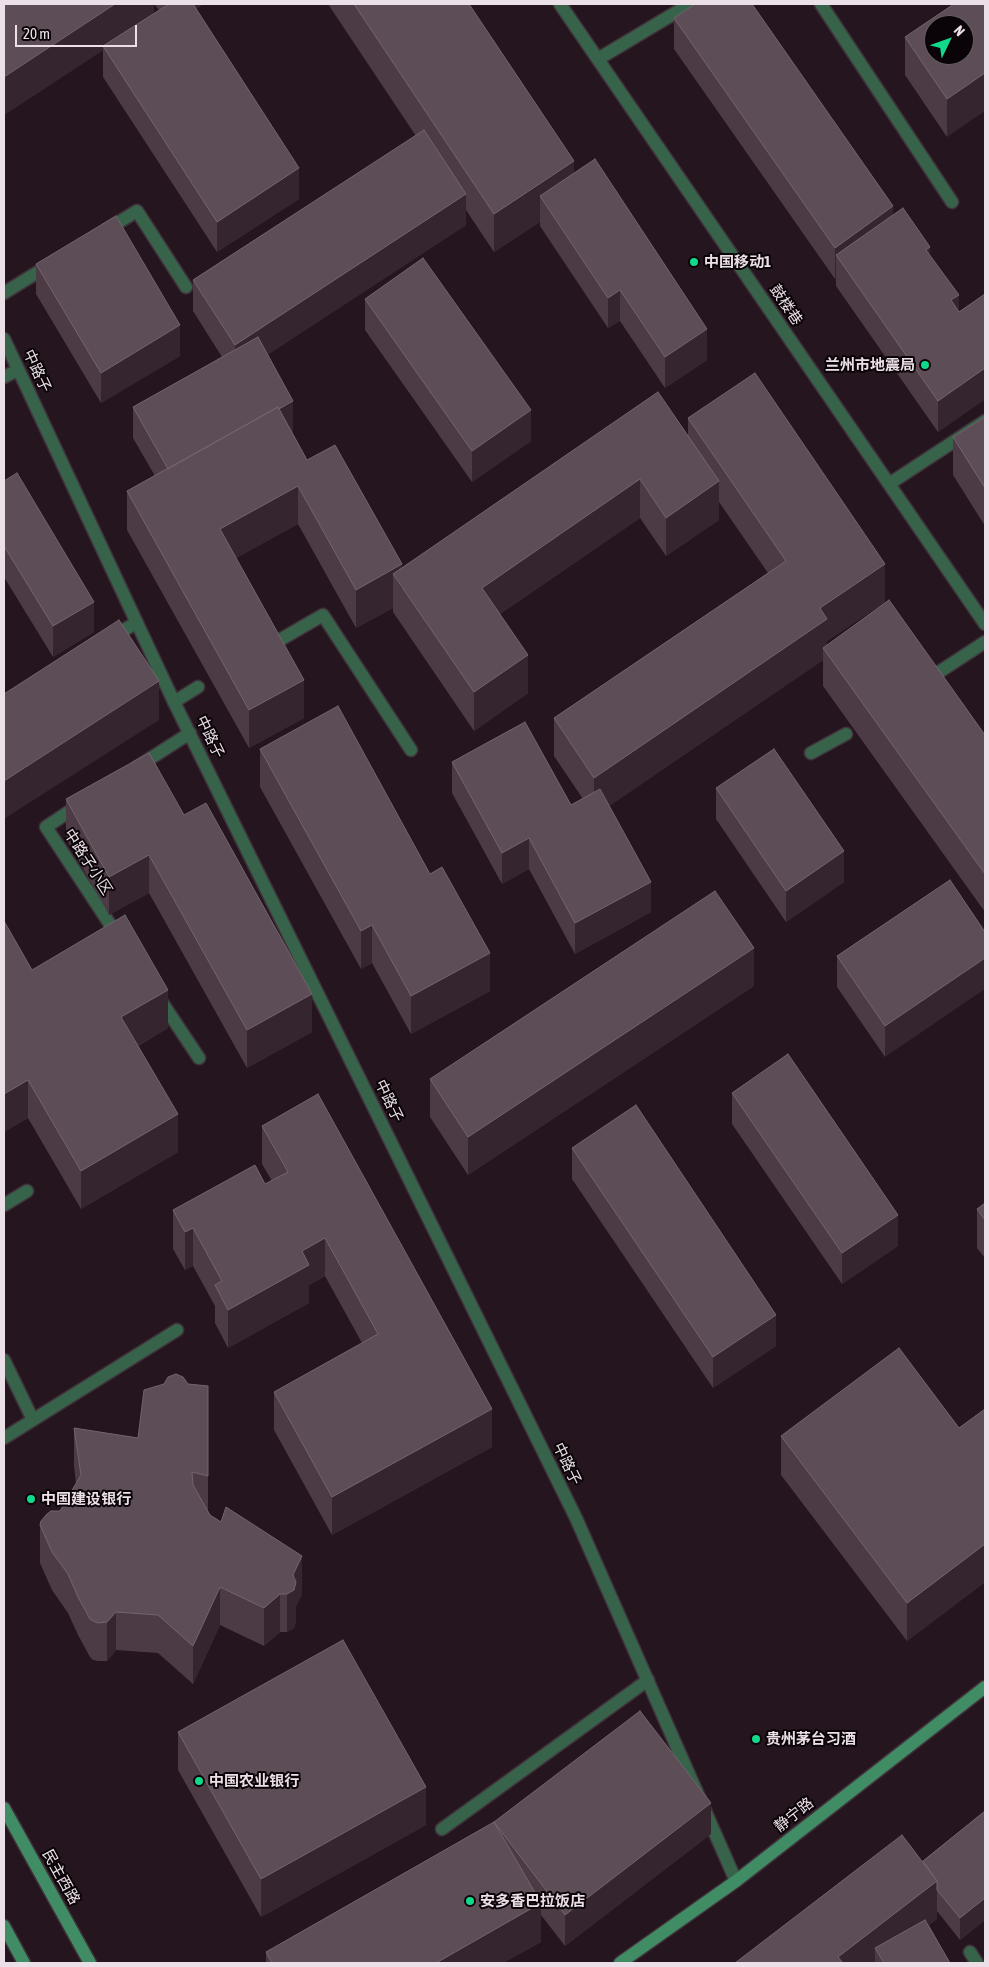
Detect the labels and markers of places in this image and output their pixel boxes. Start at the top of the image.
place label: 中国移动1 [704,253,771,271]
marker: 中国移动1 [688,256,700,268]
place label: 兰州市地震局 [825,356,915,374]
marker: 兰州市地震局 [919,359,931,371]
place label: 中国建设银行 [41,1490,131,1508]
marker: 中国建设银行 [25,1493,37,1505]
place label: 贵州茅台习酒 [766,1730,856,1748]
marker: 贵州茅台习酒 [750,1733,762,1745]
place label: 中国农业银行 [209,1772,299,1790]
marker: 中国农业银行 [193,1775,205,1787]
place label: 安多香巴拉饭店 [480,1892,585,1910]
marker: 安多香巴拉饭店 [464,1895,476,1907]

